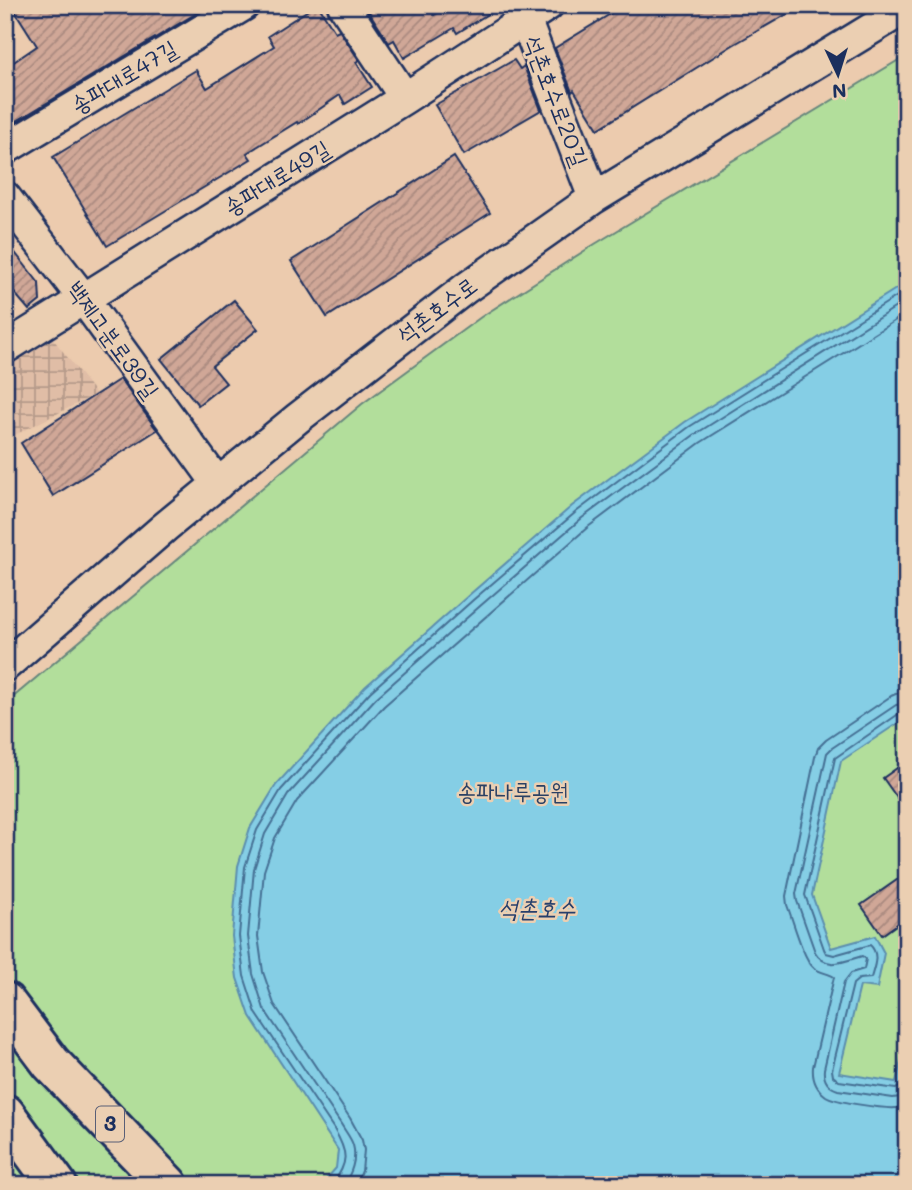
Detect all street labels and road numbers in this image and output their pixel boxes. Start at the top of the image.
street label: 석촌호수로20길 [518,31,596,170]
street label: 송파대로47길 [65,33,182,120]
street label: 송파대로49길 [218,133,335,222]
street label: 석촌호수로 [390,269,482,349]
street label: 백제고분로39길 [61,275,167,404]
road number: 3 [96,1106,124,1142]

